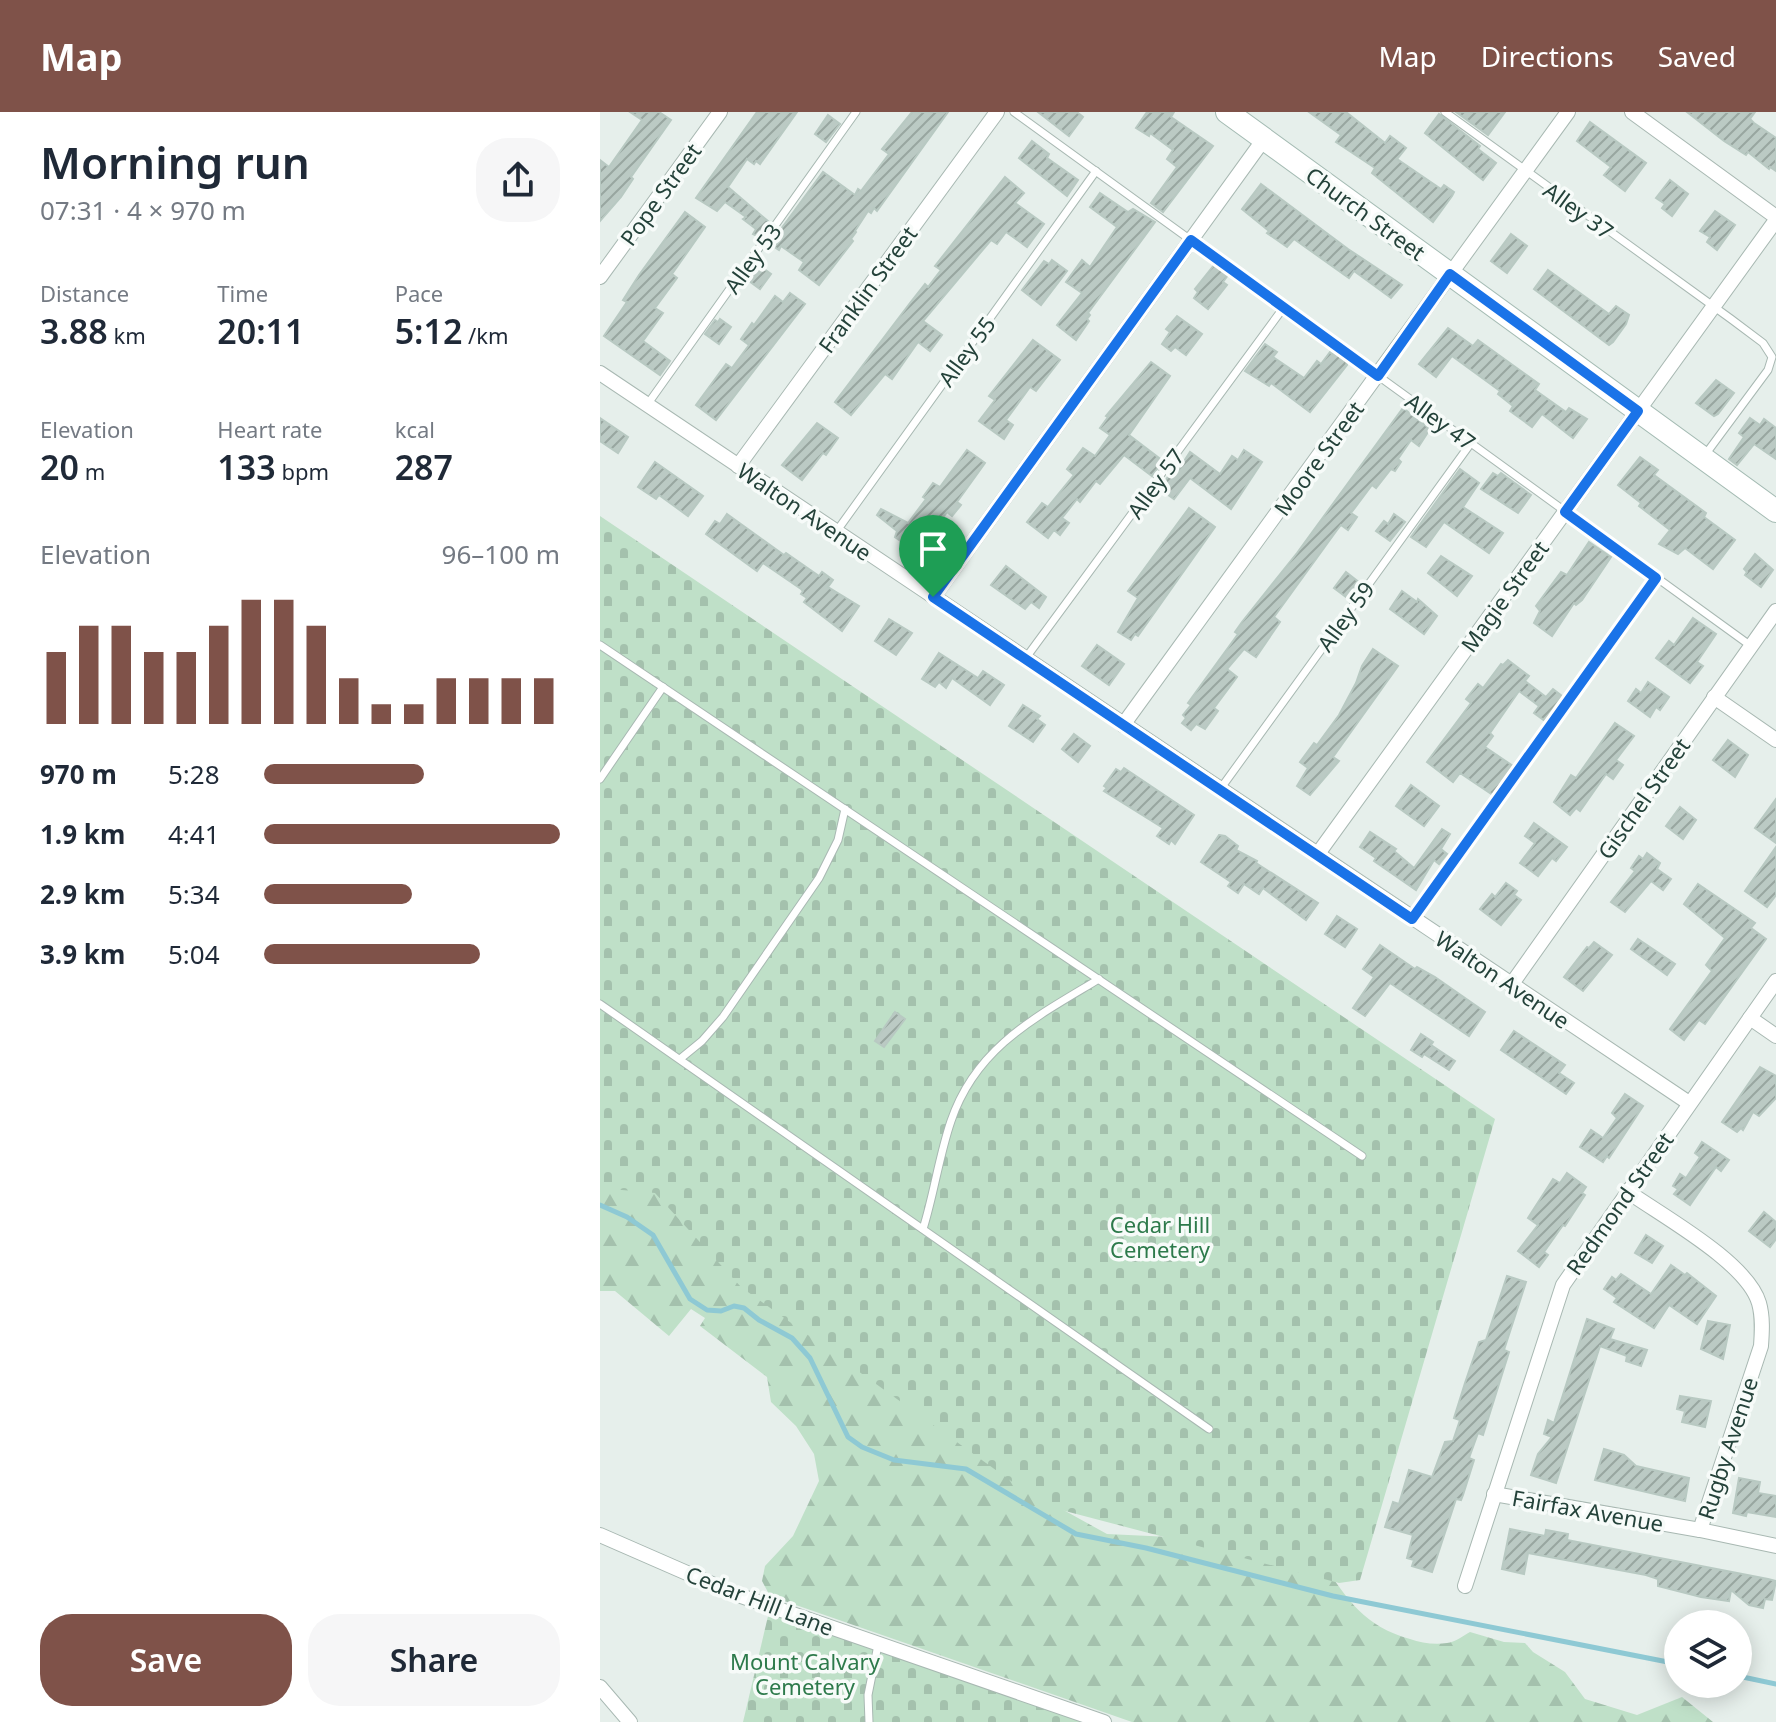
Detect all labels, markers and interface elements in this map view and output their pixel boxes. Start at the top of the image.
text: Map [40,30,123,82]
text: Map [1378,37,1437,75]
text: Directions [1481,37,1614,75]
text: Saved [1658,37,1736,75]
text: Morning run [40,132,310,192]
street label: Pope Street [613,137,707,251]
button: share [476,138,560,222]
street label: Church Street [1300,159,1432,267]
street label: Alley 37 [1538,175,1620,245]
text: 07:31 · 4 × 970 m [40,192,246,228]
street label: Alley 53 [717,217,787,299]
street label: Franklin Street [811,220,923,358]
text: Distance [40,278,129,308]
text: Time [217,278,268,308]
text: Pace [395,278,443,308]
text: 3.88 [40,308,108,354]
text: 20:11 [217,308,305,354]
text: 5:12 [395,308,462,354]
street label: Alley 55 [931,310,1001,392]
text: km [108,320,146,350]
text: /km [462,320,509,350]
street label: Alley 47 [1400,386,1482,456]
street label: Moore Street [1266,395,1370,521]
text: Elevation [40,414,134,444]
text: Heart rate [217,414,322,444]
text: kcal [395,414,435,444]
street label: Alley 57 [1120,442,1190,524]
text: 20 [40,444,79,490]
text: 133 [217,444,276,490]
text: 287 [395,444,453,490]
street label: Walton Avenue [732,455,878,567]
text: m [79,456,105,486]
text: bpm [276,456,329,486]
pin [899,515,967,597]
icon: arrive [911,527,955,571]
street label: Magie Street [1453,534,1555,658]
text: Elevation [40,536,151,572]
text: 96–100 m [442,536,560,572]
street label: Alley 59 [1310,575,1380,657]
street label: Gischel Street [1590,731,1696,865]
text: 970 m [40,756,117,792]
text: 5:28 [168,756,220,792]
text: 1.9 km [40,816,125,852]
text: 4:41 [168,816,220,852]
text: 2.9 km [40,876,125,912]
text: 5:34 [168,876,220,912]
street label: Walton Avenue [1430,923,1576,1035]
text: 3.9 km [40,936,125,972]
text: 5:04 [168,936,220,972]
street label: Redmond Street [1559,1126,1679,1280]
park label: Cedar Hill Cemetery [1110,1209,1211,1264]
street label: Rugby Avenue [1690,1373,1764,1523]
street label: Fairfax Avenue [1510,1482,1666,1538]
street label: Cedar Hill Lane [682,1558,838,1642]
map controls [1664,1610,1752,1698]
button: layers [1664,1610,1752,1698]
button: Save [40,1614,292,1706]
button: Share [308,1614,560,1706]
park label: Mount Calvary Cemetery [730,1646,881,1701]

